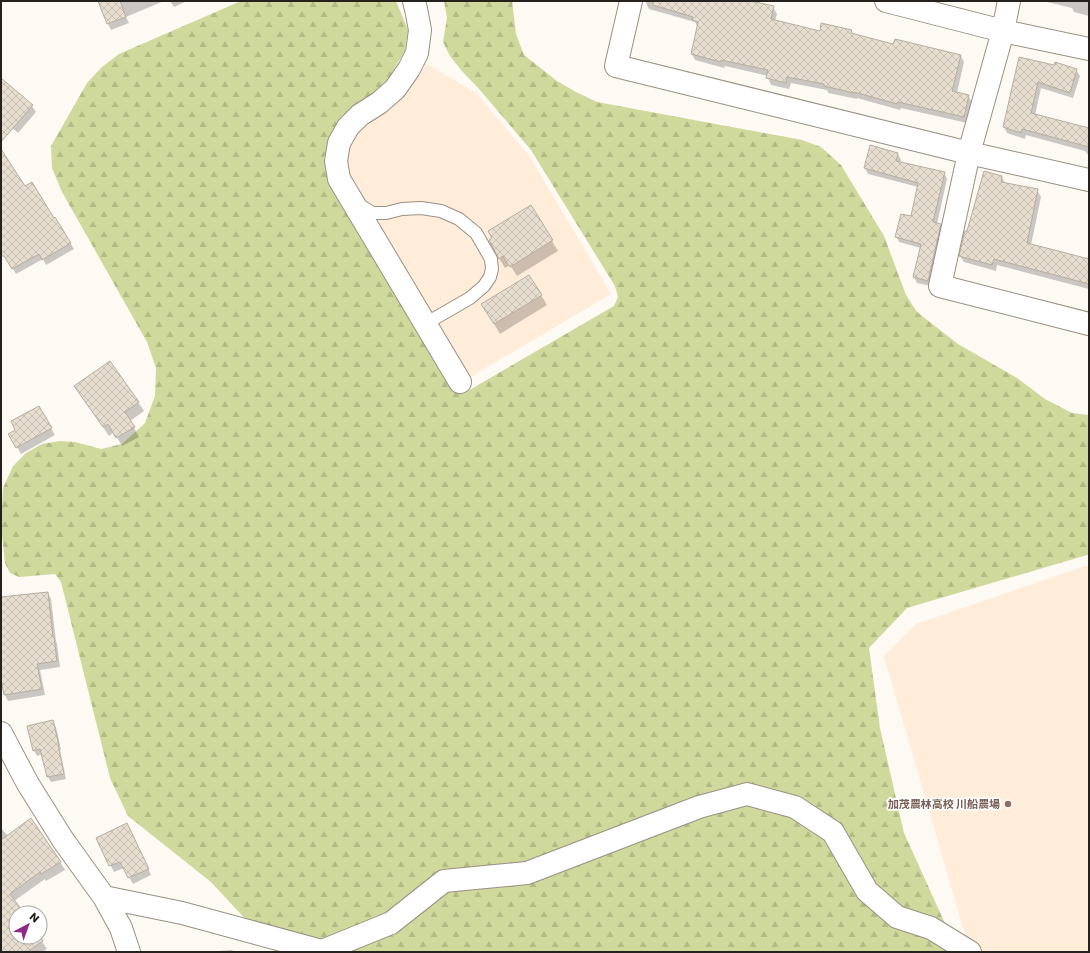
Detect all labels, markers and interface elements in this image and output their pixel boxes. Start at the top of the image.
place label: 加茂農林高校 川船農場 [888,796,1000,812]
marker: 加茂農林高校 川船農場 [1003,799,1013,809]
north arrow [8,905,48,945]
text: N [26,909,43,926]

